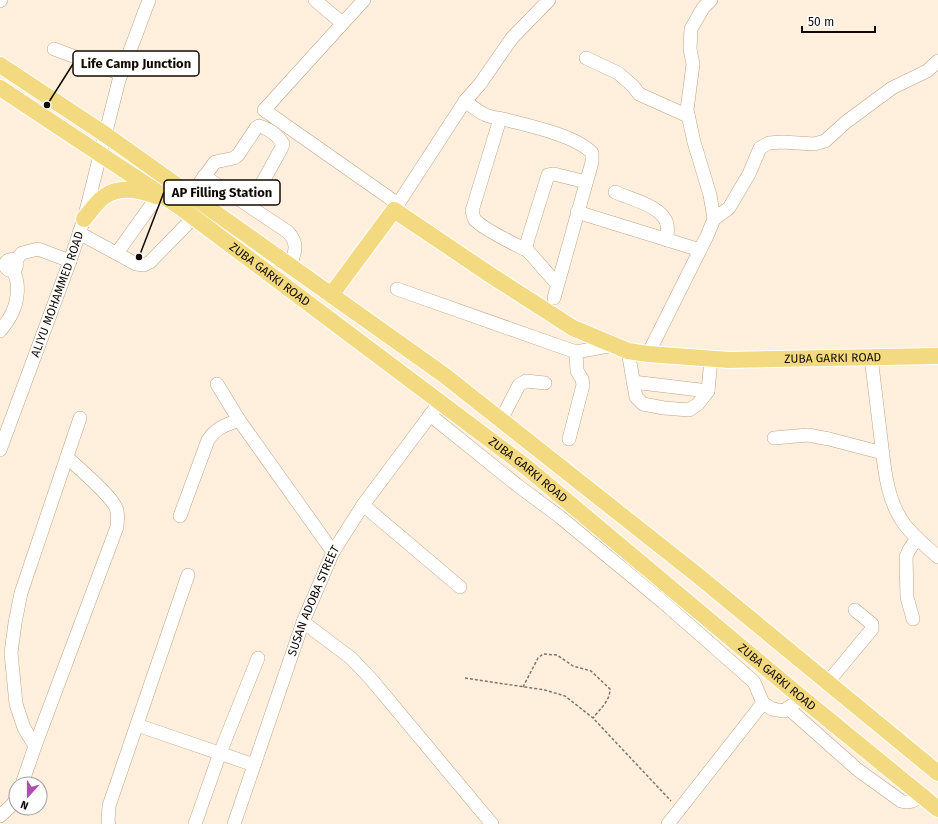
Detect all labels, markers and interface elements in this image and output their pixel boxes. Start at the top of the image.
scale bar [802,8,875,34]
text: 50 m [808,15,834,29]
callout: Life Camp Junction [73,51,199,76]
text: Life Camp Junction [81,56,191,71]
callout: AP Filling Station [164,180,280,205]
text: AP Filling Station [171,185,272,200]
street label: ALIYU MOHAMMED ROAD [28,229,86,359]
street label: ZUBA GARKI ROAD [227,240,313,309]
street label: ZUBA GARKI ROAD [784,350,882,366]
street label: ZUBA GARKI ROAD [486,434,571,506]
street label: SUSAN ADOBA STREET [285,542,343,658]
street label: ZUBA GARKI ROAD [735,641,819,714]
north arrow [8,776,48,816]
text: N [19,797,30,812]

